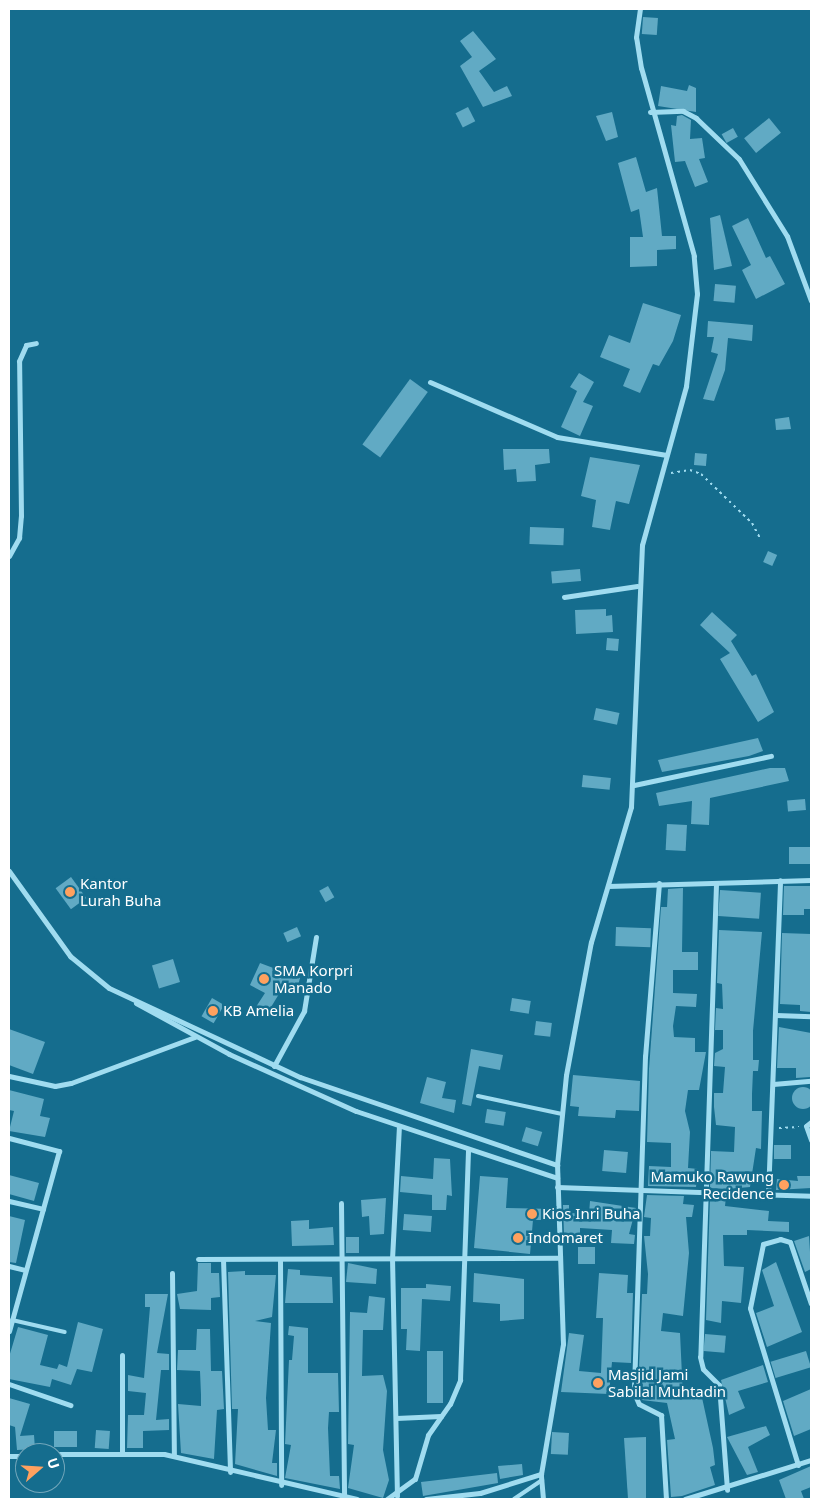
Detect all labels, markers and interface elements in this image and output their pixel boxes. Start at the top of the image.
place label: Kantor Lurah Buha [80,874,161,909]
marker: Kantor Lurah Buha [64,886,76,898]
place label: SMA Korpri Manado [274,961,353,996]
marker: SMA Korpri Manado [258,973,270,985]
place label: KB Amelia [223,1002,294,1020]
marker: KB Amelia [207,1005,219,1017]
place label: Mamuko Rawung Recidence [650,1167,774,1202]
marker: Mamuko Rawung Recidence [778,1179,790,1191]
place label: Kios Inri Buha [542,1205,640,1223]
marker: Kios Inri Buha [526,1208,538,1220]
place label: Indomaret [528,1229,603,1247]
marker: Indomaret [512,1232,524,1244]
place label: Masjid Jami Sabilal Muhtadin [608,1365,726,1400]
marker: Masjid Jami Sabilal Muhtadin [592,1377,604,1389]
north arrow [15,1443,65,1493]
text: U [43,1455,64,1471]

